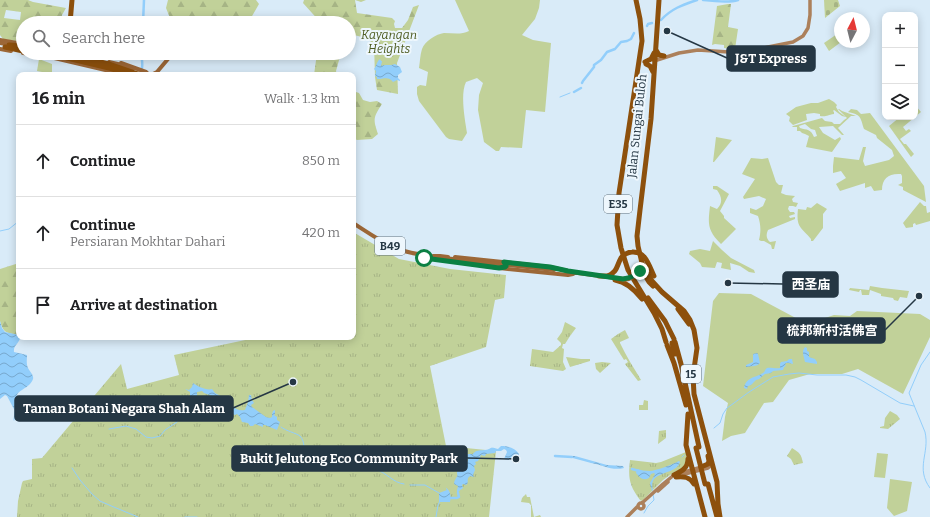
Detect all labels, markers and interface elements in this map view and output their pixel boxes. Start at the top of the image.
north arrow [834,12,870,48]
map controls [882,12,918,120]
button: + [882,12,918,48]
search box [16,16,356,60]
icon: search [30,27,52,49]
park label: Kayangan Heights [361,28,417,56]
text: Search here [62,29,145,47]
callout: J&T Express [727,46,815,71]
button: − [882,48,918,84]
text: J&T Express [734,51,807,66]
street label: Jalan Sungai Buloh [624,73,649,179]
button: layers [882,84,918,120]
text: 16 min [32,88,85,109]
text: Walk · 1.3 km [264,91,340,106]
icon: ahead [32,150,54,172]
text: Continue [70,152,136,170]
text: 850 m [302,153,340,168]
road number: E35 [604,195,632,213]
text: Continue [70,216,136,234]
icon: ahead [32,222,54,244]
text: 420 m [302,225,340,240]
text: Persiaran Mokhtar Dahari [70,234,225,249]
road number: B49 [375,237,405,255]
route start [415,249,433,267]
route end [631,262,649,280]
callout: 西圣庙 [783,272,838,297]
text: 西圣庙 [791,277,831,292]
icon: arrive [32,294,54,316]
text: Arrive at destination [70,296,217,314]
callout: 梳邦新村活佛宫 [778,318,885,343]
text: 梳邦新村活佛宫 [786,323,878,338]
road number: 15 [681,365,701,383]
callout: Taman Botani Negara Shah Alam [15,396,233,421]
text: Taman Botani Negara Shah Alam [23,401,226,416]
callout: Bukit Jelutong Eco Community Park [232,446,467,471]
text: Bukit Jelutong Eco Community Park [240,451,458,466]

